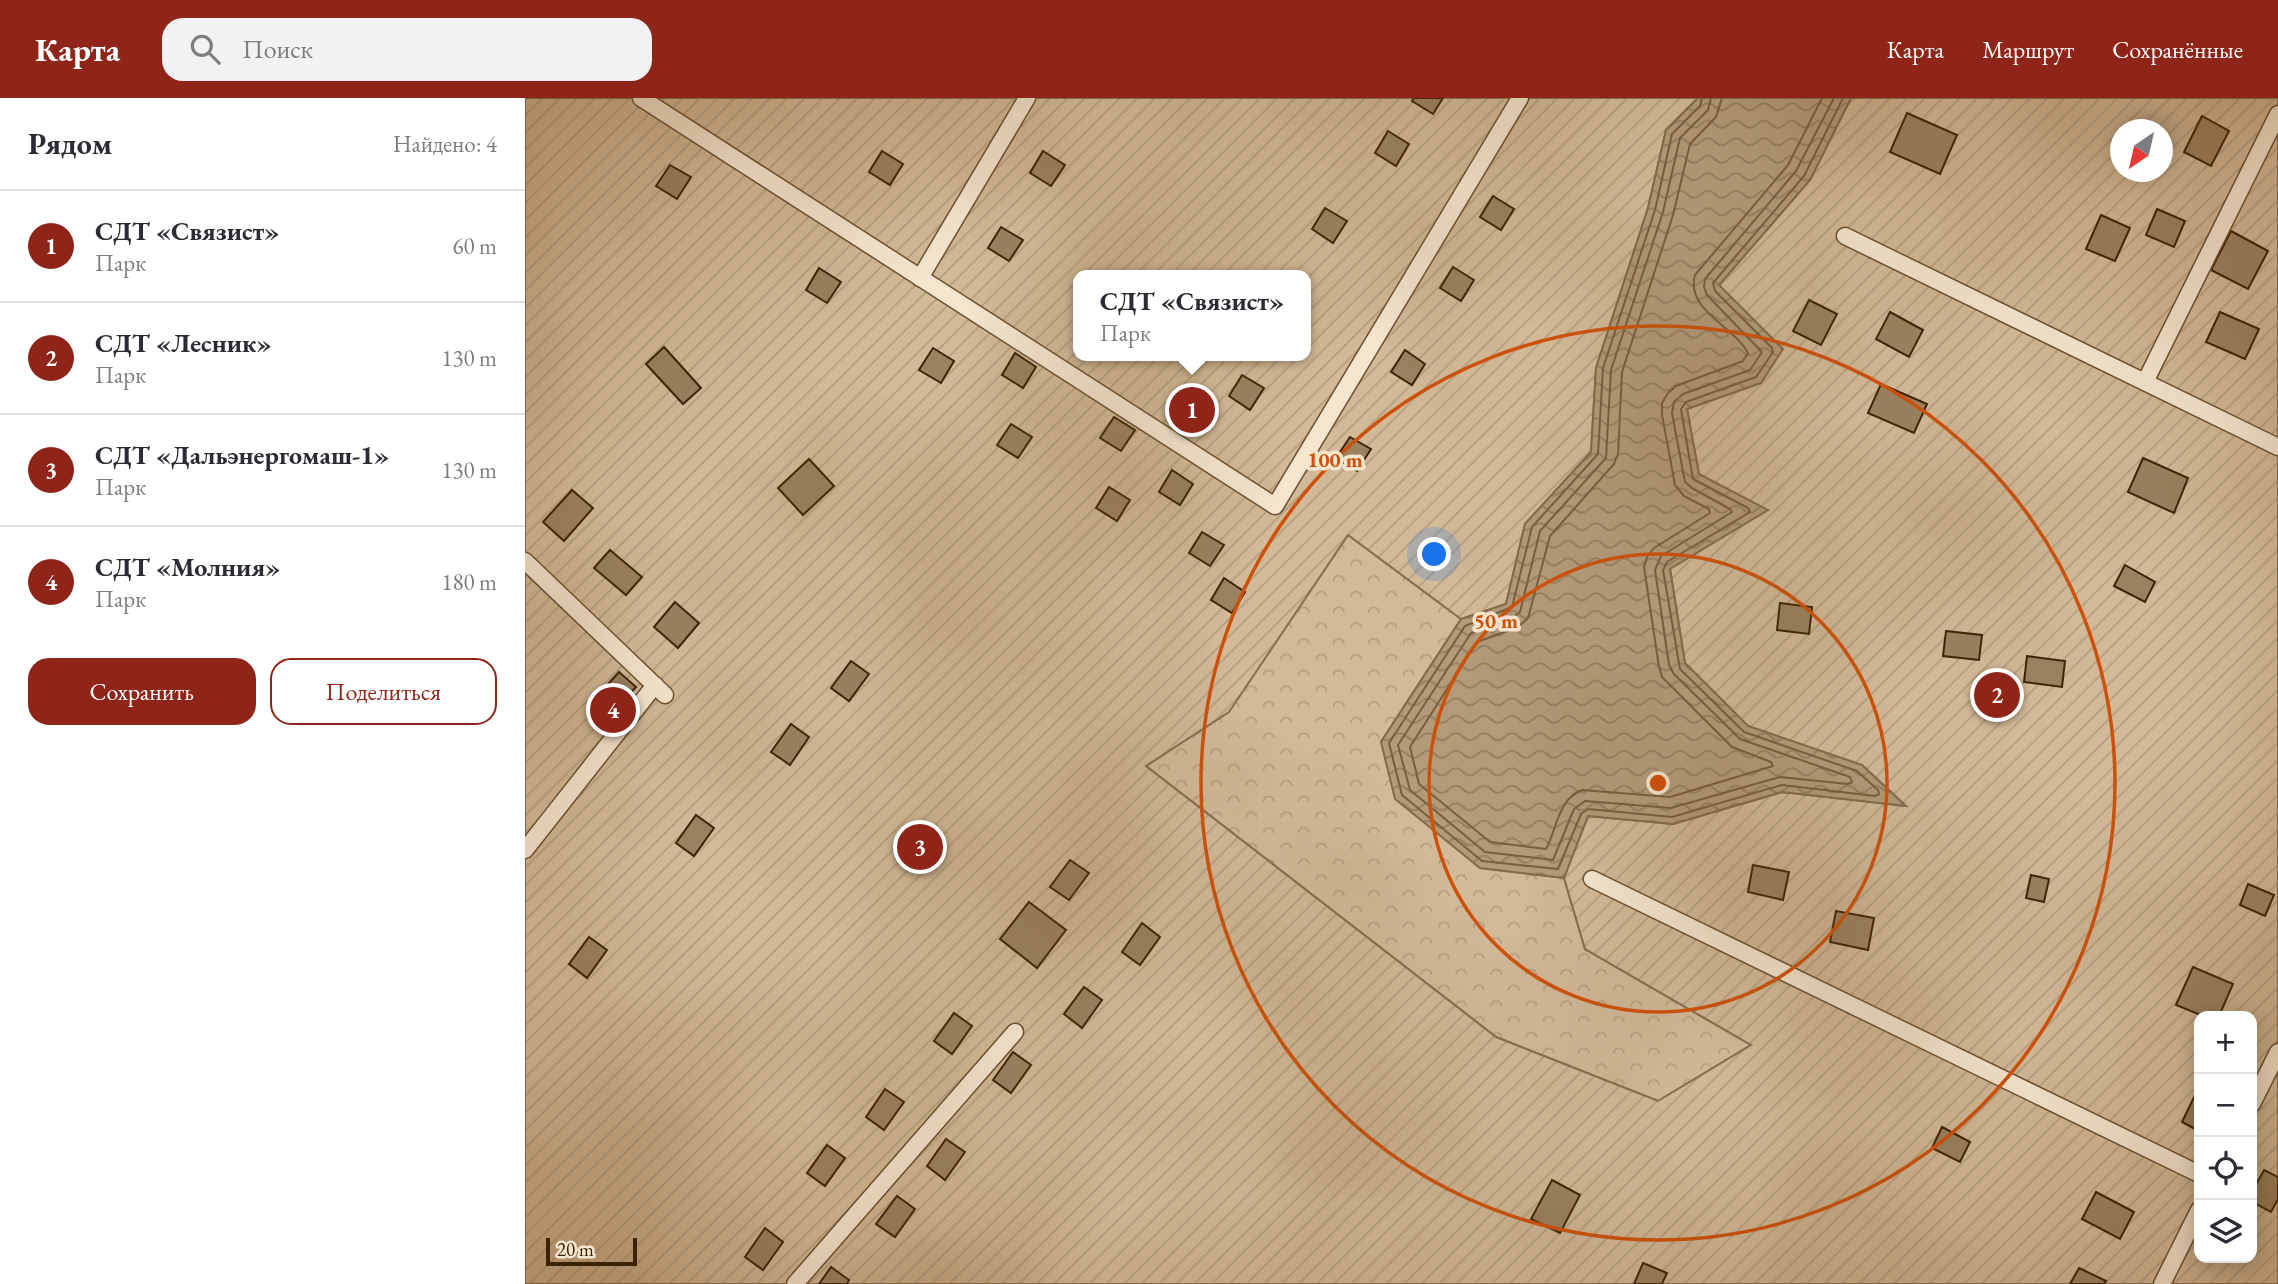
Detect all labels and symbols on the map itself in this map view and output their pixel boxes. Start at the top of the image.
north arrow [2110,119,2173,182]
pin: 1 [1169,384,1215,436]
text: 100 m [1307,446,1363,473]
your location [1417,537,1451,571]
text: 50 m [1474,607,1518,634]
pin: 2 [1974,669,2020,721]
pin: 4 [590,684,636,736]
centre of rings [1646,771,1670,795]
pin: 3 [897,821,943,873]
scale bar [546,1235,637,1267]

